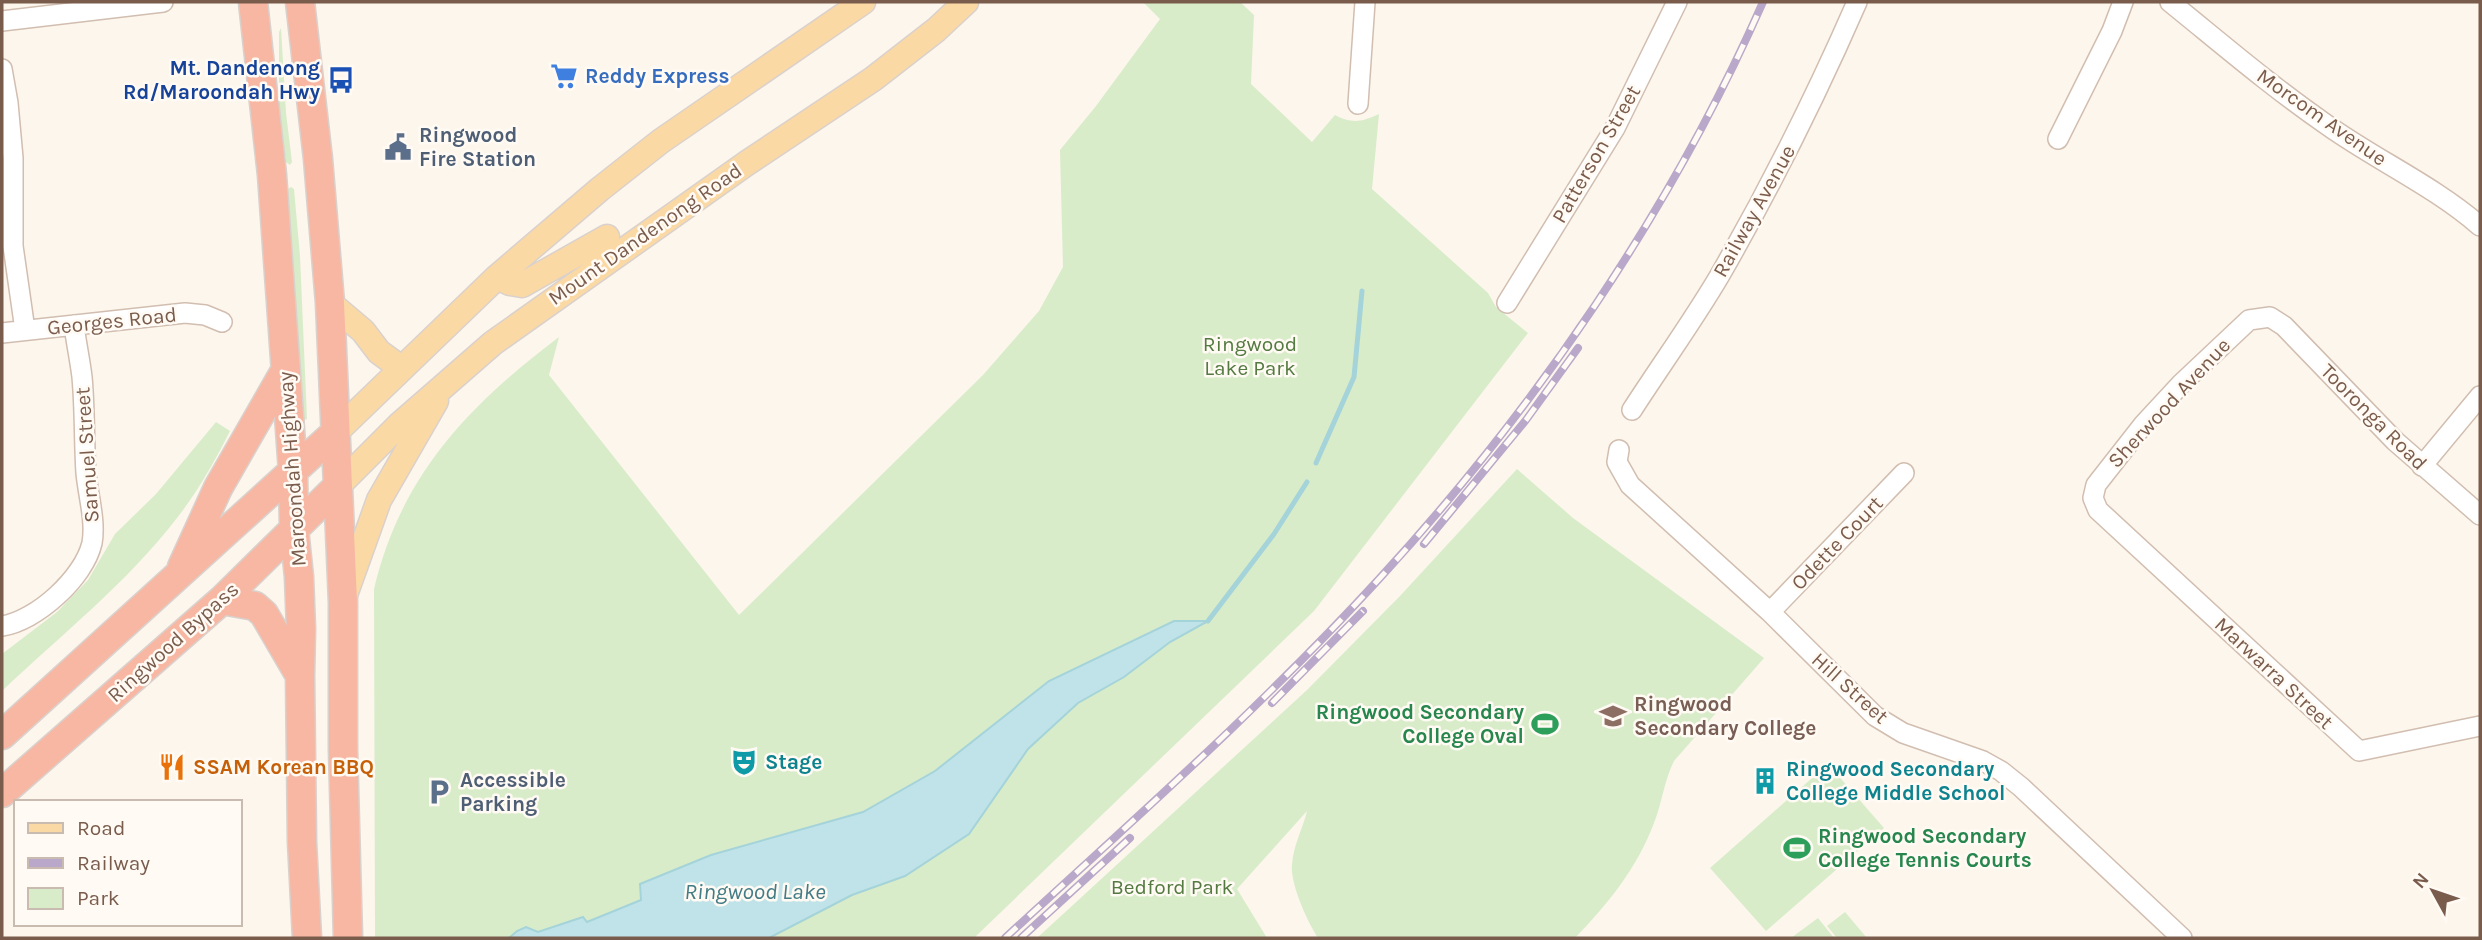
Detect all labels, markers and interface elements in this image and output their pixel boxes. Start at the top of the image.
place label: Mt. Dandenong Rd/Maroondah Hwy [123,56,320,104]
supermarket icon: Reddy Express [549,61,579,91]
street label: Morcom Avenue [2252,63,2392,171]
place label: Reddy Express [585,64,730,88]
bus stop icon: Mt. Dandenong Rd/Maroondah Hwy [326,65,356,95]
street label: Patterson Street [1547,81,1645,227]
place label: Ringwood Fire Station [419,123,536,171]
public building icon: Ringwood Fire Station [383,132,413,162]
street label: Railway Avenue [1708,141,1800,281]
street label: Mount Dandenong Road [544,158,746,310]
street label: Georges Road [46,302,178,340]
park label: Ringwood Lake Park [1203,332,1297,380]
street label: Sherwood Avenue [2103,333,2235,473]
street label: Tooronga Road [2316,359,2432,475]
street label: Maroondah Highway [273,370,311,567]
street label: Samuel Street [70,386,104,524]
street label: Odette Court [1786,491,1888,595]
street label: Ringwood Bypass [103,577,243,707]
street label: Marwarra Street [2210,612,2338,734]
street label: Hill Street [1807,647,1893,729]
place label: Ringwood Secondary College [1634,692,1816,740]
place label: Ringwood Secondary College Oval [1316,700,1524,748]
school or university icon: Ringwood Secondary College [1598,701,1628,731]
sports icon: Ringwood Secondary College Oval [1530,709,1560,739]
theatre icon: Stage [729,747,759,777]
place label: Stage [765,750,822,774]
restaurant icon: SSAM Korean BBQ [157,752,187,782]
place label: SSAM Korean BBQ [193,755,374,779]
place label: Ringwood Secondary College Middle School [1786,757,2005,805]
building icon: Ringwood Secondary College Middle School [1750,766,1780,796]
place label: Accessible Parking [460,768,566,816]
parking icon: Accessible Parking [424,777,454,807]
legend [14,800,242,926]
text: Road [77,816,125,840]
place label: Ringwood Secondary College Tennis Courts [1818,824,2032,872]
sports icon: Ringwood Secondary College Tennis Courts [1782,833,1812,863]
text: Railway [77,851,150,875]
north arrow [2398,856,2468,926]
text: N [2408,868,2434,893]
park label: Bedford Park [1111,875,1233,899]
water label: Ringwood Lake [684,878,826,905]
text: Park [77,886,120,910]

